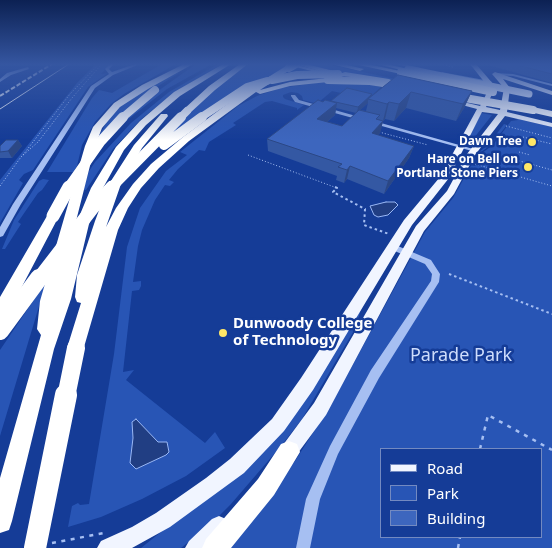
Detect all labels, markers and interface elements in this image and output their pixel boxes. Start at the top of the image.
place label: Dawn Tree [459,135,522,149]
marker: Dawn Tree [526,136,538,148]
place label: Hare on Bell on Portland Stone Piers [396,153,518,181]
marker: Hare on Bell on Portland Stone Piers [522,161,534,173]
place label: Dunwoody College of Technology [233,315,372,350]
marker: Dunwoody College of Technology [217,327,229,339]
park label: Parade Park [410,345,512,367]
legend [380,448,542,538]
text: Road [427,458,463,478]
text: Park [427,483,459,503]
text: Building [427,508,485,528]

